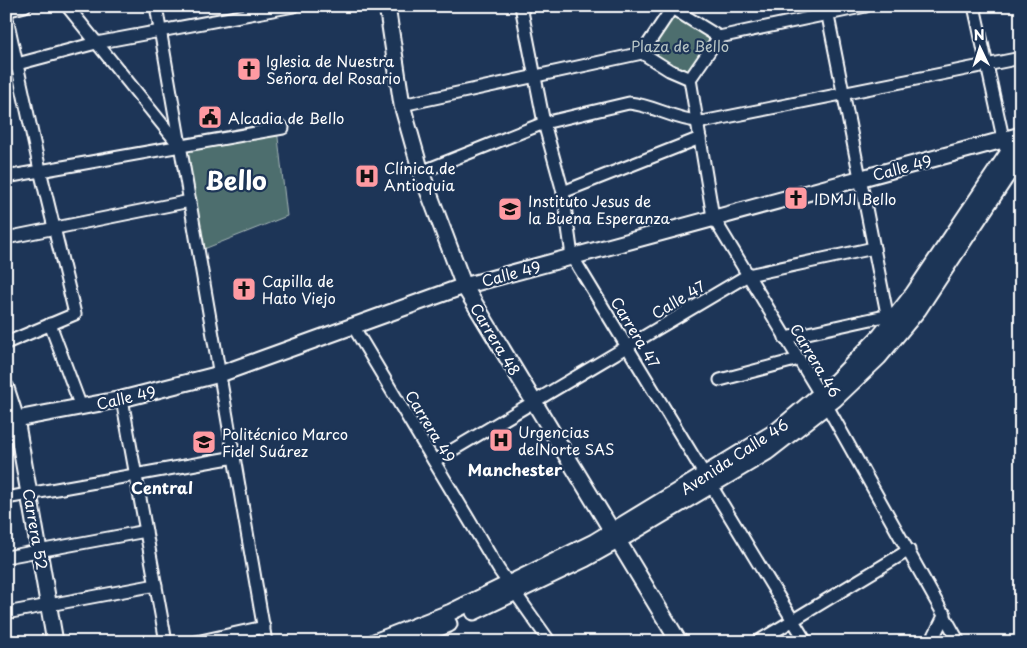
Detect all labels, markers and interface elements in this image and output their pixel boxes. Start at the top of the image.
north arrow [954,22,1004,72]
text: N [973,24,985,45]
park label: Plaza de Bello [631,34,729,57]
place label: Iglesia de Nuestra Señora del Rosario [266,49,401,89]
church icon: Iglesia de Nuestra Señora del Rosario [236,56,262,82]
public building icon: Alcadia de Bello [197,104,223,130]
place label: Alcadia de Bello [228,106,344,129]
street label: Calle 49 [870,148,934,186]
place label: Clínica de Antioquia [384,156,456,196]
district label: Bello [205,161,267,199]
hospital icon: Clínica de Antioquia [354,163,380,189]
church icon: IDMJI Bello [783,185,809,211]
place label: IDMJI Bello [814,187,896,210]
place label: Instituto Jesus de la Buena Esperanza [528,189,671,229]
school or university icon: Instituto Jesus de la Buena Esperanza [497,196,523,222]
street label: Calle 49 [479,254,543,292]
place label: Capilla de Hato Viejo [262,269,336,309]
street label: Calle 47 [647,274,709,324]
church icon: Capilla de Hato Viejo [231,276,257,302]
street label: Carrera 47 [606,292,666,372]
street label: Carrera 48 [465,298,527,380]
street label: Carrera 46 [785,319,847,401]
street label: Calle 49 [94,379,158,415]
street label: Carrera 49 [400,385,462,467]
street label: Avenida Calle 46 [675,412,793,500]
place label: Urgencias delNorte SAS [518,420,614,460]
place label: Politécnico Marco Fidel Suárez [222,422,348,462]
hospital icon: Urgencias delNorte SAS [488,427,514,453]
school or university icon: Politécnico Marco Fidel Suárez [191,429,217,455]
district label: Manchester [468,457,563,481]
district label: Central [131,475,193,499]
street label: Carrera 52 [18,486,54,572]

